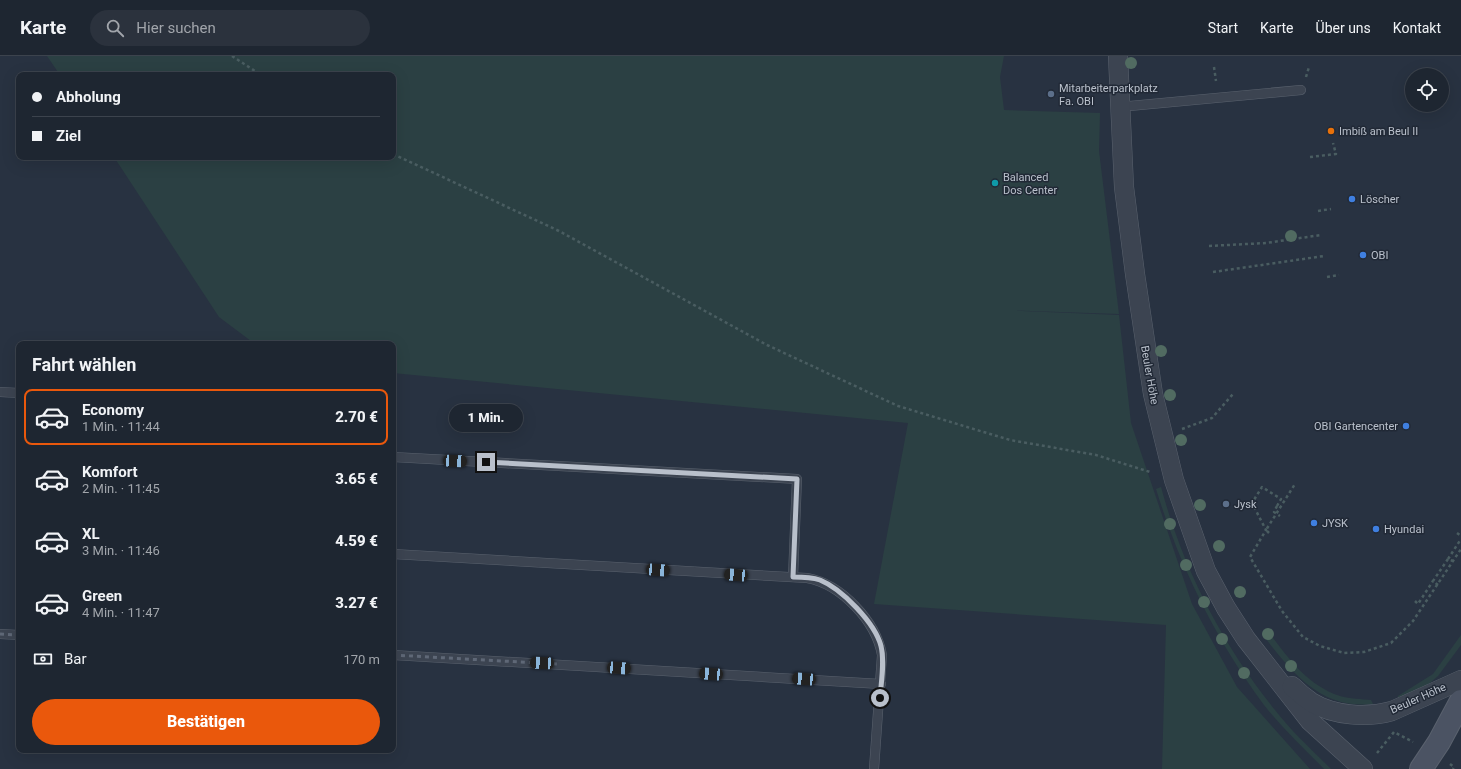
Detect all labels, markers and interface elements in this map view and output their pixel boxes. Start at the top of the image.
search box [90,10,370,46]
text: Karte [20,16,66,39]
icon: search [104,17,126,39]
text: Hier suchen [136,19,216,37]
text: Start [1208,20,1238,36]
text: Karte [1260,20,1294,36]
text: Über uns [1316,20,1371,36]
text: Kontakt [1393,20,1441,36]
map controls [1405,68,1449,112]
button: locate [1405,68,1449,112]
place label: Mitarbeiterparkplatz Fa. OBI [1059,82,1158,108]
text: Abholung [56,88,121,106]
marker: Mitarbeiterparkplatz Fa. OBI [1046,89,1056,99]
place label: Imbiß am Beul II [1339,125,1418,138]
marker: Imbiß am Beul II [1326,126,1336,136]
text: Ziel [56,127,81,145]
place label: Balanced Dos Center [1003,171,1057,197]
marker: Balanced Dos Center [990,178,1000,188]
place label: Löscher [1360,193,1400,206]
marker: Löscher [1347,194,1357,204]
place label: OBI [1371,249,1388,262]
marker: OBI [1358,250,1368,260]
street label: Beuler Höhe [1138,345,1161,406]
text: Fahrt wählen [32,354,136,375]
icon: car [34,399,70,435]
text: Economy [82,401,144,419]
callout: 1 Min. [449,404,523,432]
text: 2.70 € [335,408,378,426]
text: 1 Min. [468,410,504,425]
text: 1 Min. · 11:44 [82,419,160,434]
place label: OBI Gartencenter [1314,420,1398,433]
marker: OBI Gartencenter [1401,421,1411,431]
route end [477,453,495,471]
car [443,454,467,468]
icon: car [34,461,70,497]
text: Komfort [82,463,138,481]
text: 3.65 € [335,470,378,488]
text: 2 Min. · 11:45 [82,481,160,496]
place label: Jysk [1234,498,1257,511]
marker: Jysk [1221,499,1231,509]
place label: JYSK [1322,517,1348,530]
marker: JYSK [1309,518,1319,528]
icon: car [34,523,70,559]
place label: Hyundai [1384,523,1424,536]
marker: Hyundai [1371,524,1381,534]
text: XL [82,525,100,543]
text: 4.59 € [335,532,378,550]
text: 3 Min. · 11:46 [82,543,160,558]
car [646,563,670,577]
car [724,568,748,582]
icon: car [34,585,70,621]
text: Green [82,587,122,605]
text: 3.27 € [335,594,378,612]
text: 4 Min. · 11:47 [82,605,160,620]
icon: cash [32,648,54,670]
text: Bar [64,650,87,668]
text: 170 m [343,652,380,667]
car [530,656,554,670]
car [607,661,631,675]
car [699,667,723,681]
car [792,672,816,686]
street label: Beuler Höhe [1388,680,1448,717]
route start [871,689,889,707]
button: Bestätigen [32,699,380,745]

